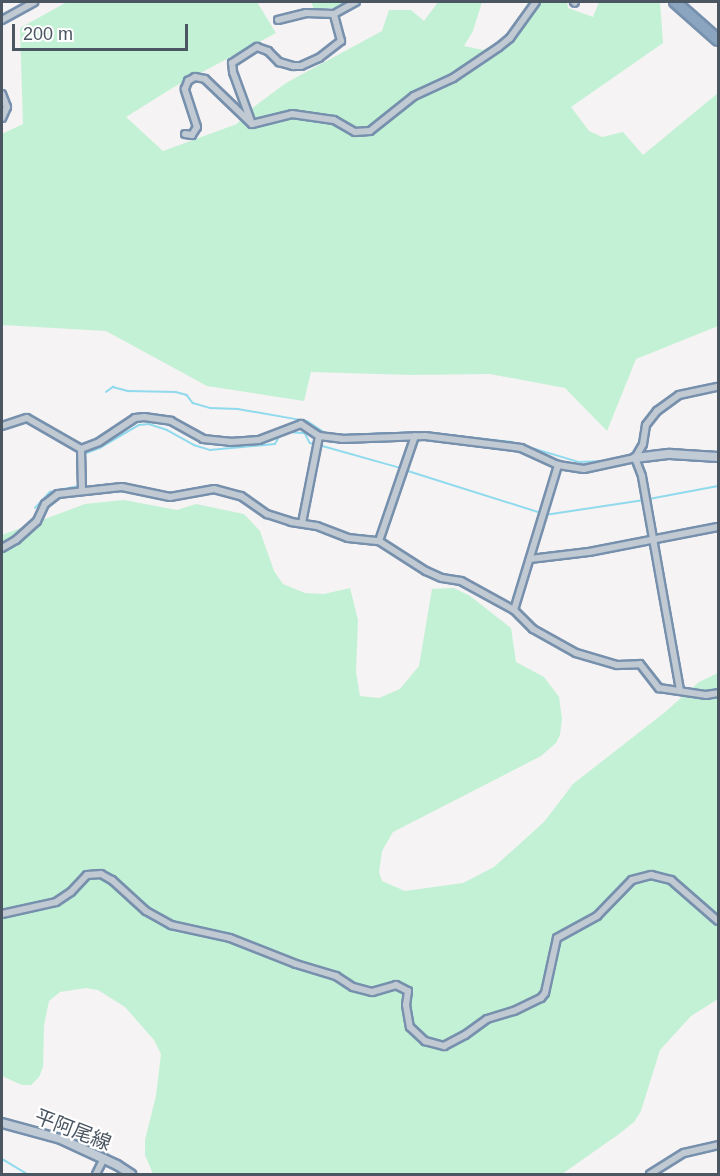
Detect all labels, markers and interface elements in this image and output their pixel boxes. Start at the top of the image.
scale bar [15,12,190,50]
text: 200 m [23,24,73,44]
street label: 平阿尾線 [31,1104,115,1156]

